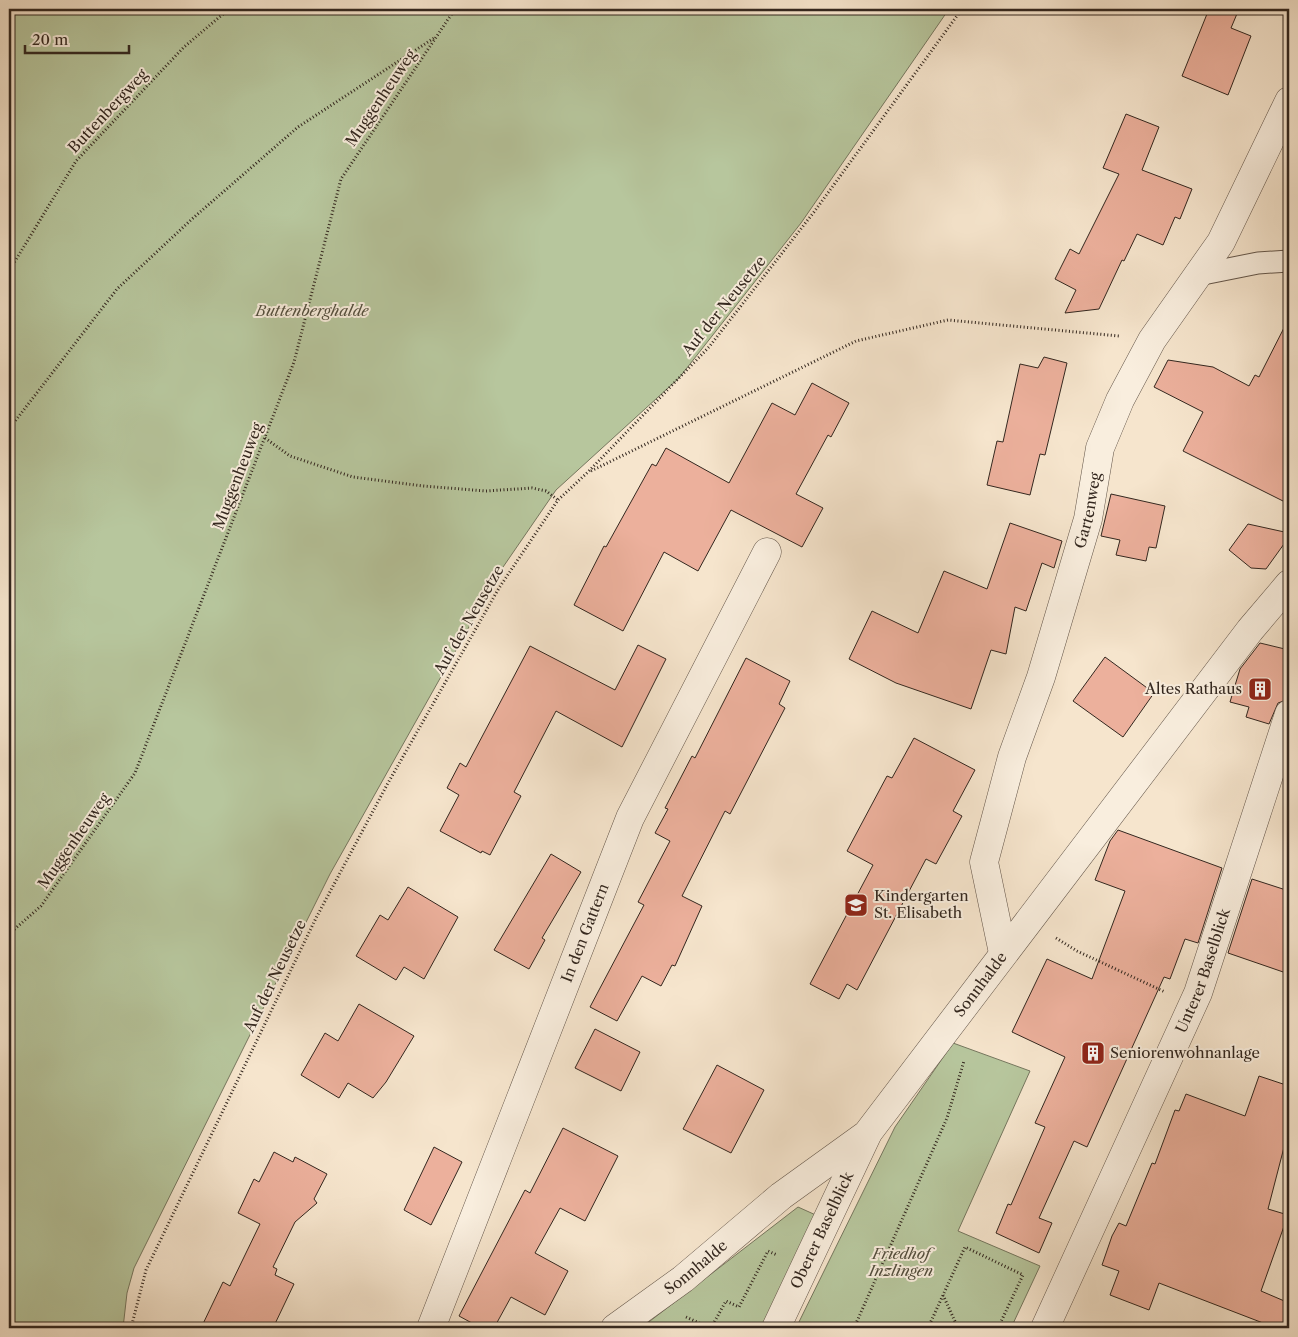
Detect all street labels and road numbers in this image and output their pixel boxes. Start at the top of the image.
street label: Muggenheuweg [341,46,420,150]
street label: Buttenbergweg [64,65,151,157]
street label: Auf der Neusetze [677,252,770,360]
street label: Muggenheuweg [208,420,267,532]
street label: Gartenweg [1070,471,1105,551]
street label: Auf der Neusetze [429,562,508,679]
street label: Muggenheuweg [33,789,114,892]
street label: In den Gattern [557,880,613,985]
street label: Unterer Baselblick [1171,905,1234,1036]
street label: Auf der Neusetze [239,916,310,1036]
street label: Sonnhalde [950,948,1011,1020]
street label: Oberer Baselblick [786,1167,858,1292]
street label: Sonnhalde [660,1236,731,1299]

